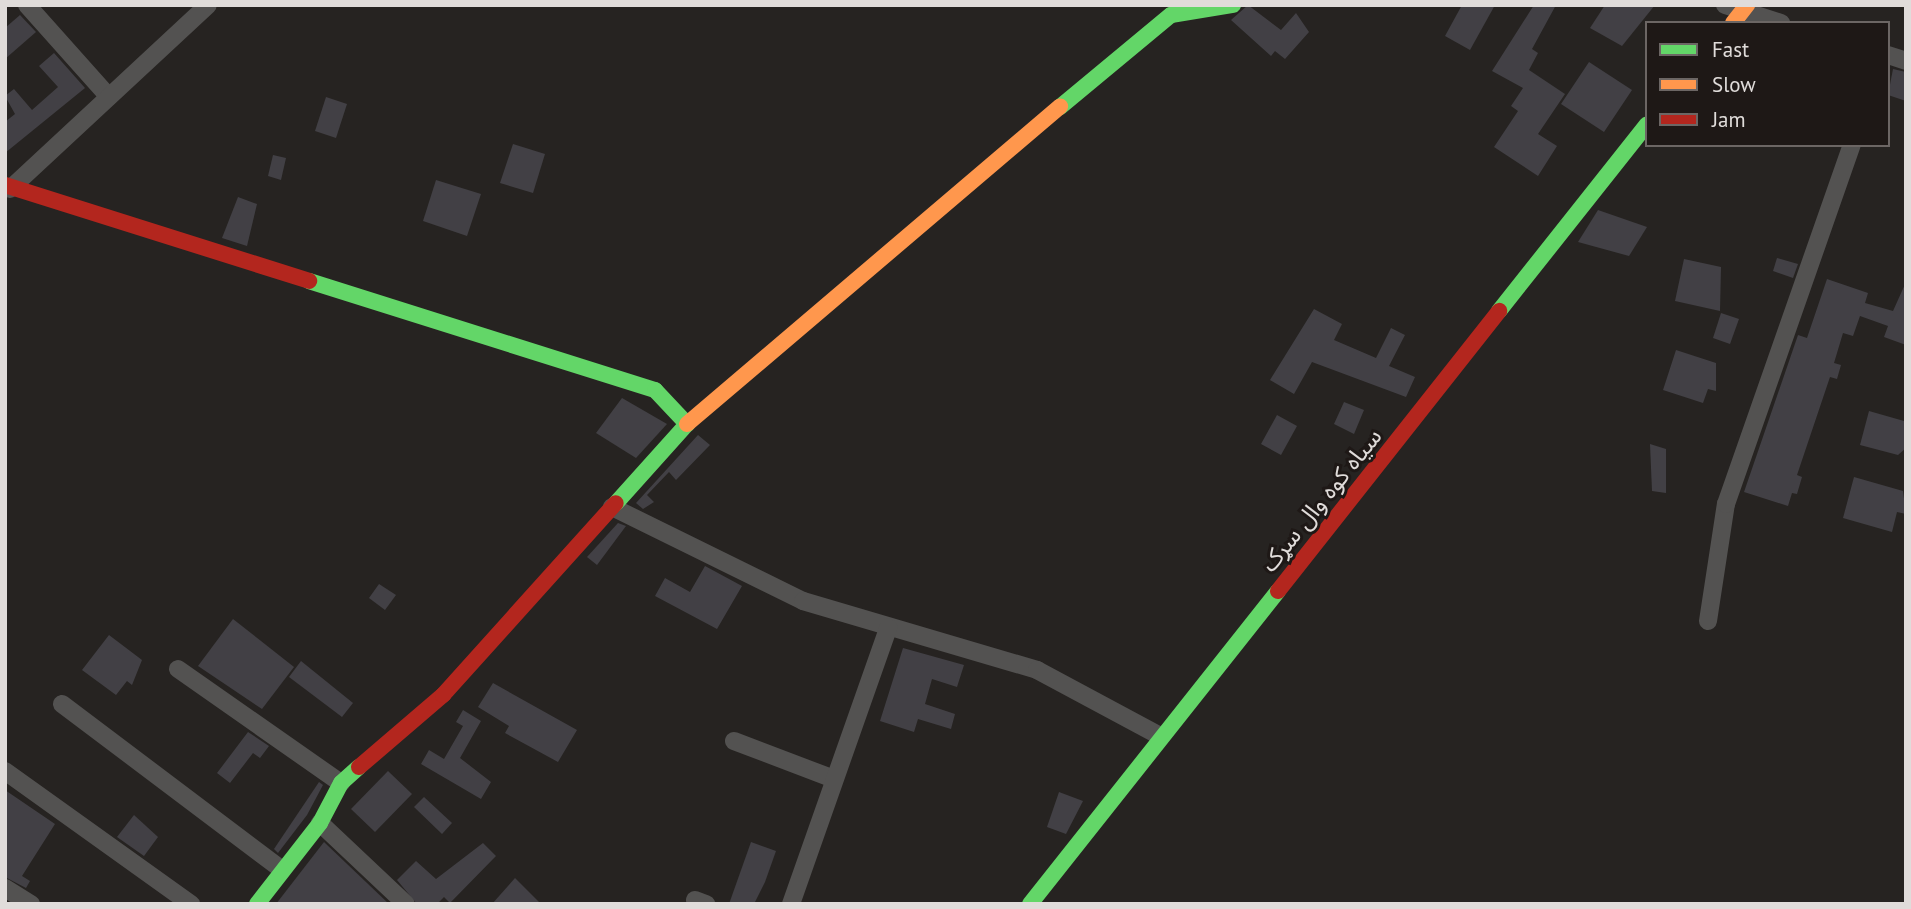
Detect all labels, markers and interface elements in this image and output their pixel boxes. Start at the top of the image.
legend [1645,21,1890,147]
text: Fast [1712,36,1749,63]
text: Slow [1712,71,1756,98]
text: Jam [1712,106,1746,133]
street label: سیاه کوه وال سړک [1254,422,1388,578]

